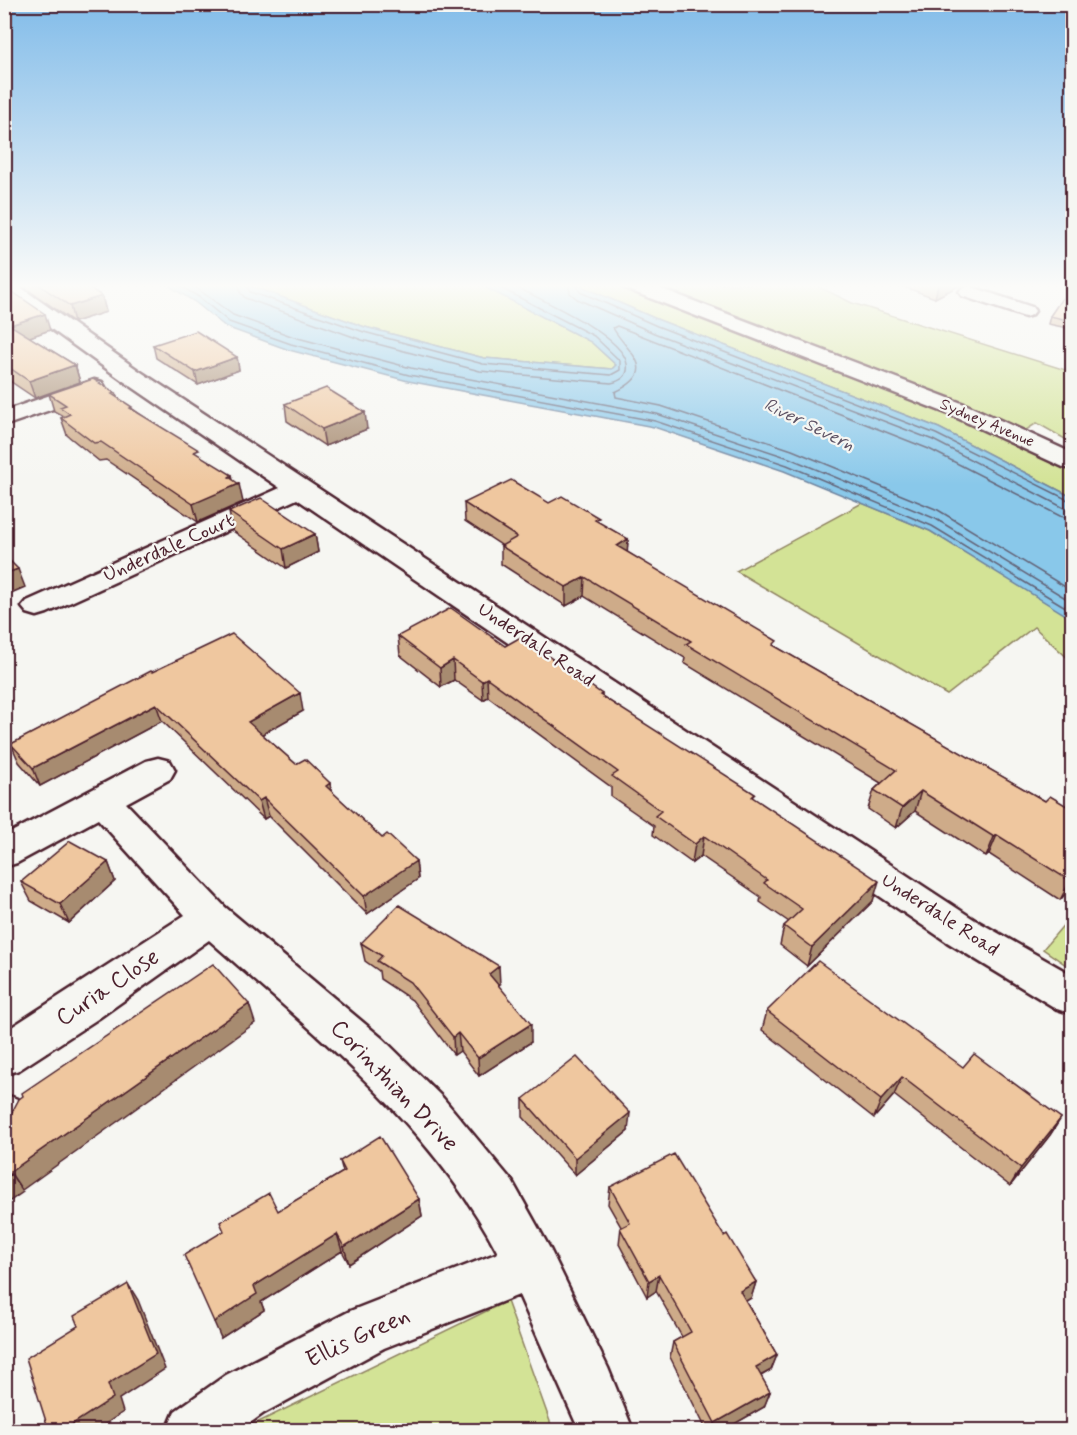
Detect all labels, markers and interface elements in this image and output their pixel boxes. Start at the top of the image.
water label: River Severn [760,393,858,457]
street label: Sydney Avenue [937,394,1037,452]
street label: Underdale Court [99,507,239,589]
street label: Underdale Road [472,596,600,694]
street label: Underdale Road [876,867,1004,963]
street label: Curia Close [50,942,166,1034]
street label: Corinthian Drive [323,1013,465,1159]
street label: Ellis Green [301,1300,415,1376]

